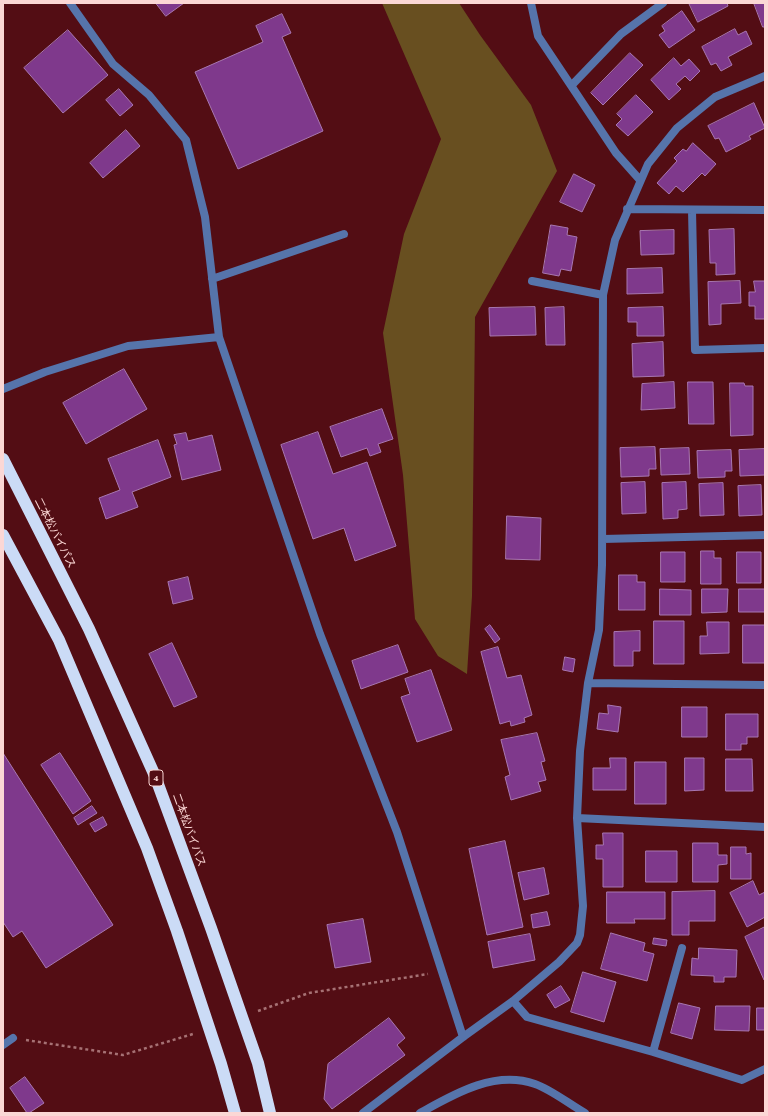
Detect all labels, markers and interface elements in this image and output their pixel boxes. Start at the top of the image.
street label: 二本松バイパス [32,496,78,570]
road number: 4 [149,770,163,786]
street label: 二本松バイパス [170,792,208,868]

